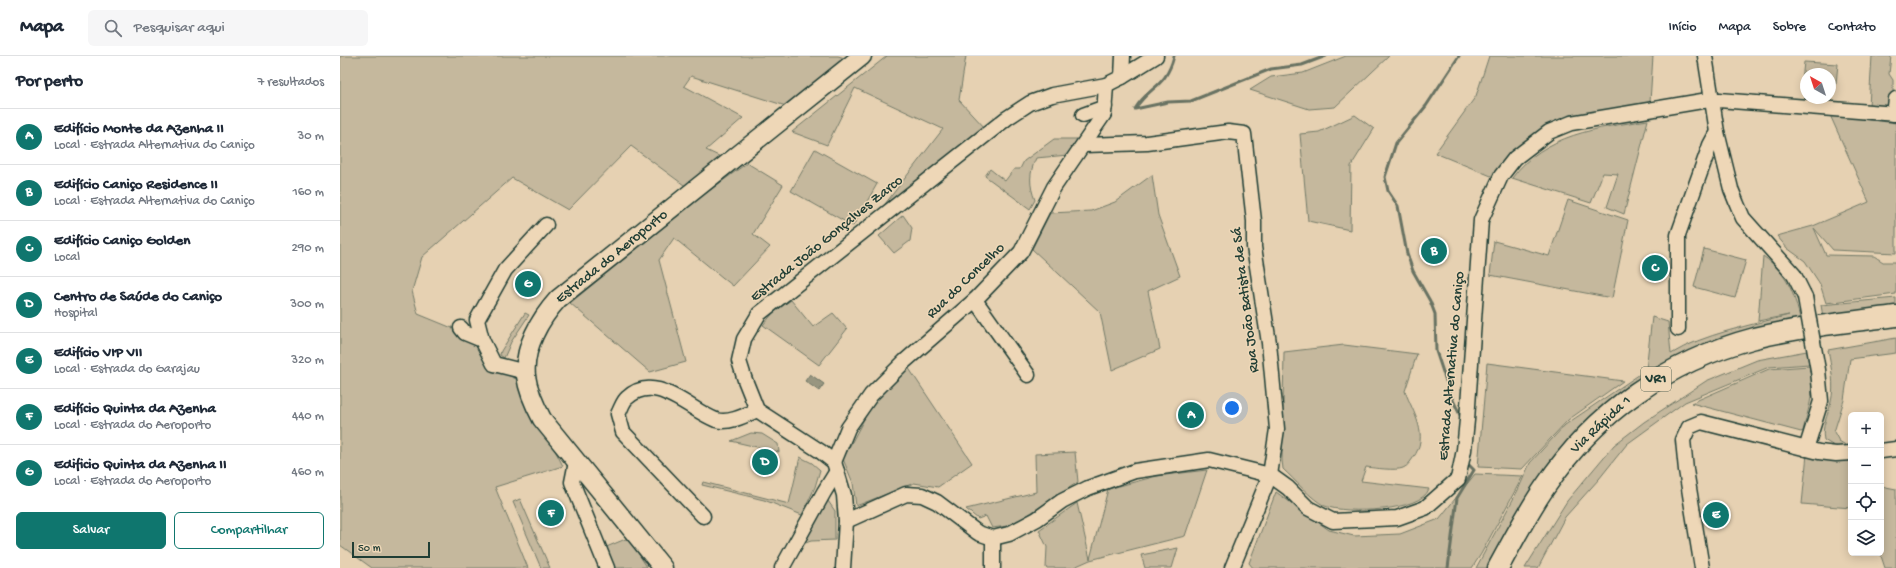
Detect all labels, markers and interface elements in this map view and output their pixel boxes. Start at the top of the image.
search box [88,10,368,46]
text: Mapa [20,16,64,39]
icon: search [102,17,124,39]
text: Pesquisar aqui [134,19,225,37]
text: Início [1668,19,1697,36]
text: Mapa [1719,19,1751,36]
text: Sobre [1773,19,1806,36]
text: Contato [1828,19,1876,36]
north arrow [1800,68,1836,104]
text: Por perto [16,72,83,92]
text: 7 resultados [257,75,324,90]
text: Edifício Monte da Azenha II [54,120,224,138]
text: A [25,129,33,144]
text: 30 m [298,129,324,144]
text: Local · Estrada Alternativa do Caniço [54,138,255,153]
street label: Estrada João Gonçalves Zarco [747,172,907,306]
text: Edifício Caniço Residence II [54,176,218,194]
text: B [26,185,32,200]
text: 160 m [292,185,324,200]
text: Local · Estrada Alternativa do Caniço [54,194,255,209]
street label: Estrada do Aeroporto [552,206,672,308]
street label: Rua João Batista de Sá [1228,226,1264,374]
text: Edifício Caniço Golden [54,232,190,250]
pin: B [1421,236,1447,266]
street label: Rua do Concelho [923,239,1009,323]
text: C [25,241,33,256]
text: 290 m [291,241,324,256]
text: Local [54,250,80,265]
pin: C [1642,253,1668,283]
pin: G [515,269,541,299]
street label: Estrada Alternativa do Caniço [1435,270,1469,461]
text: Centro de Saúde do Caniço [54,288,222,306]
text: D [25,297,33,312]
text: 300 m [290,297,324,312]
text: Hospital [54,306,98,321]
text: Edifício VIP VII [54,344,142,362]
text: E [25,353,33,368]
text: 320 m [291,353,324,368]
text: Local · Estrada do Garajau [54,362,200,377]
road number: VR1 [1641,367,1671,391]
street label: Via Rápida 1 [1566,392,1635,459]
your location [1222,398,1242,418]
text: Edifício Quinta da Azenha [54,400,216,418]
pin: A [1178,400,1204,430]
text: F [26,409,32,424]
text: 440 m [292,409,324,424]
map controls [1848,412,1884,556]
button: + [1848,412,1884,448]
text: Local · Estrada do Aeroporto [54,418,211,433]
pin: D [752,447,778,477]
button: − [1848,448,1884,484]
text: Edificio Quinta da Azenha II [54,456,227,474]
text: G [25,465,33,480]
text: 460 m [292,465,324,480]
text: Local · Estrada do Aeroporto [54,474,211,489]
button: locate [1848,484,1884,520]
pin: F [538,498,564,528]
pin: E [1703,500,1729,530]
button: Salvar [16,512,166,549]
button: Compartilhar [174,512,324,549]
button: layers [1848,520,1884,556]
scale bar [352,540,430,559]
text: 50 m [358,543,380,555]

